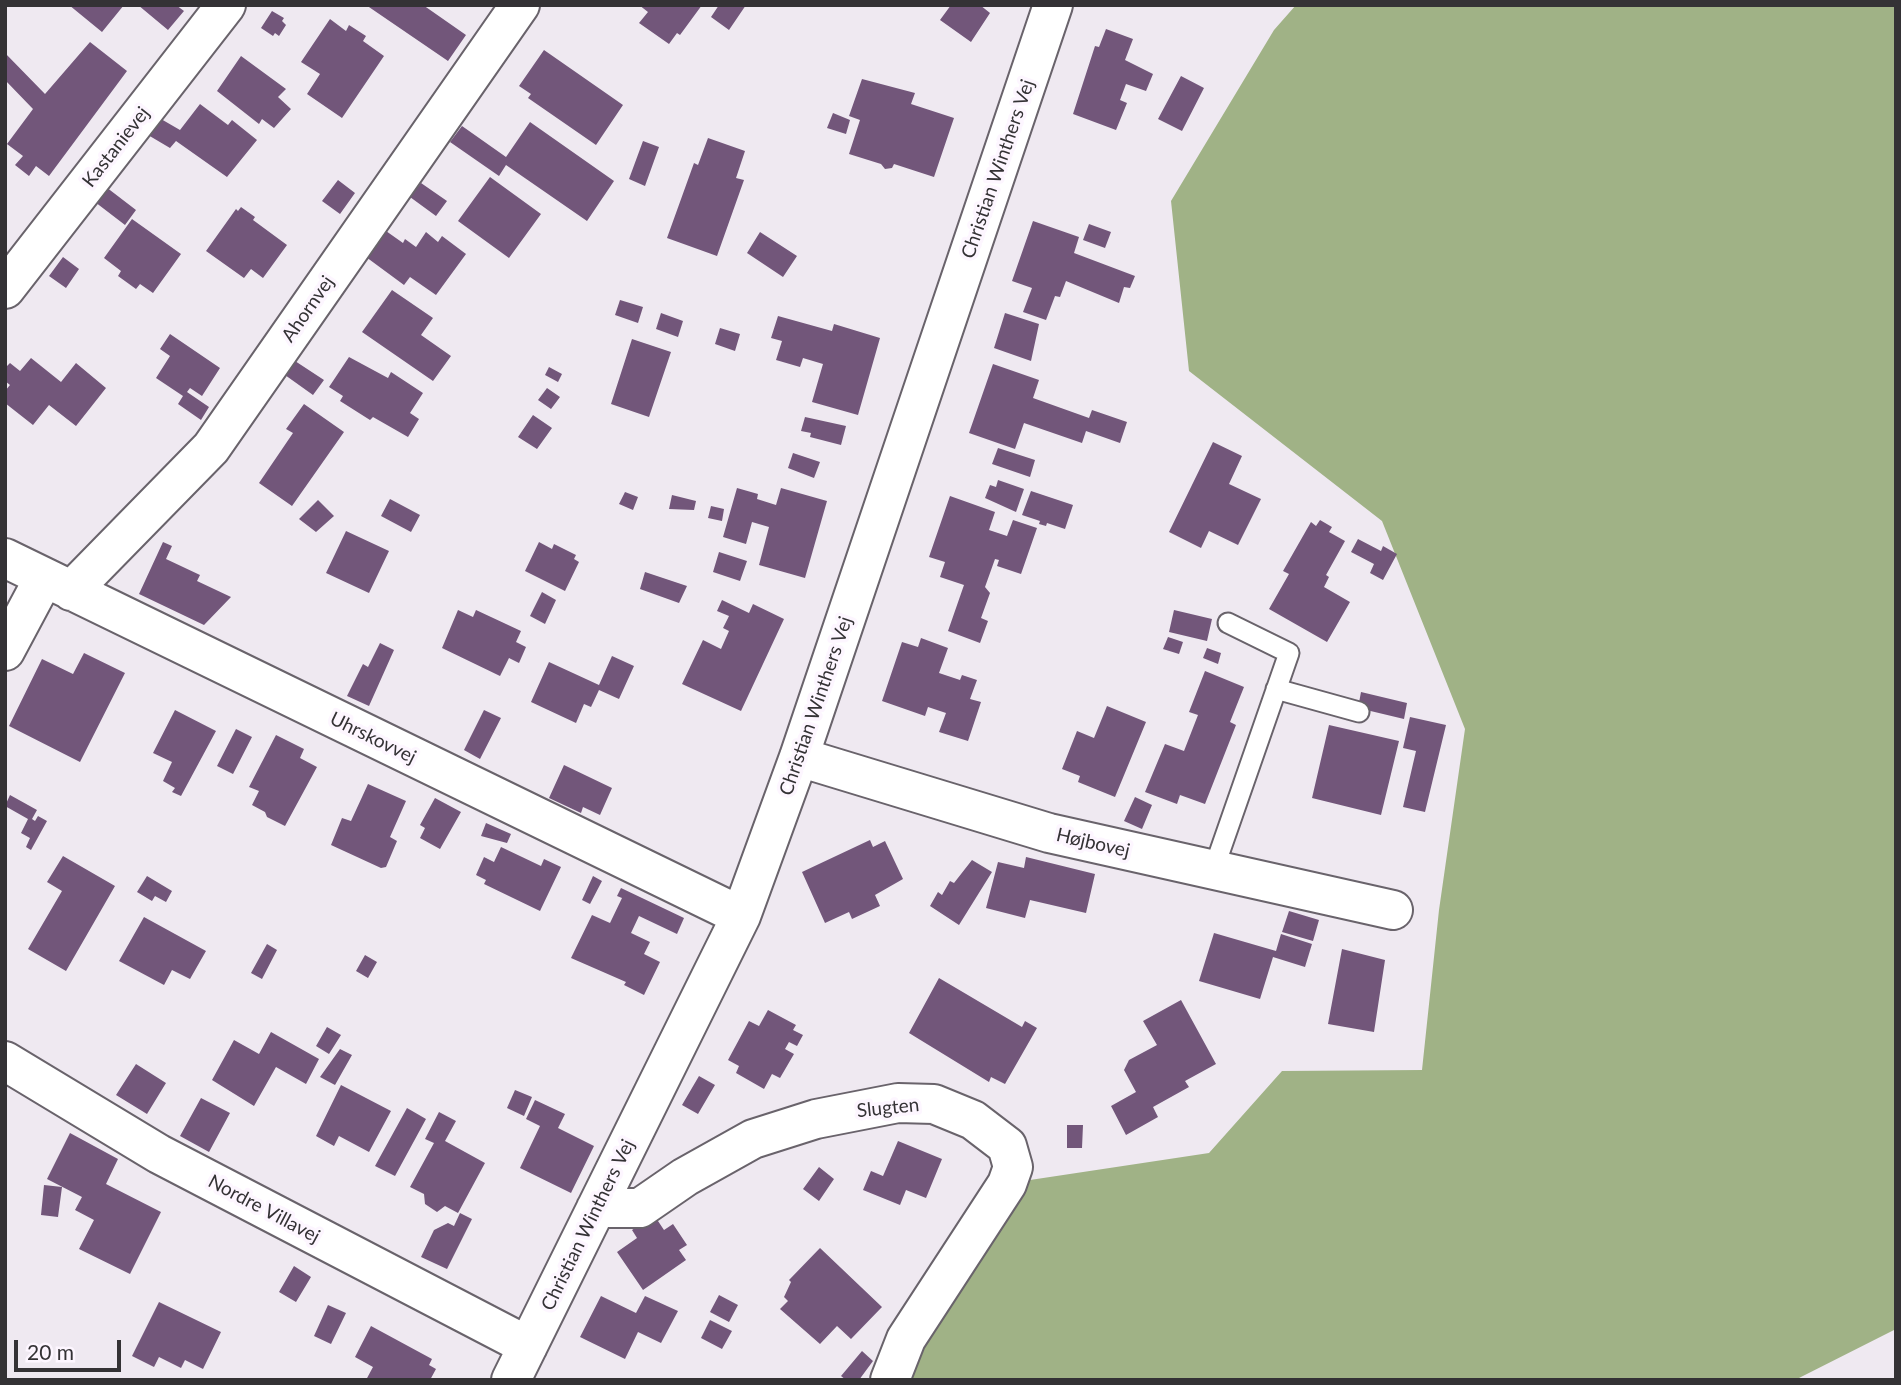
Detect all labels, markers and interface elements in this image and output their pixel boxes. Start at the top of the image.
street label: Christian Winthers Vej [957,77,1039,261]
street label: Kastanievej [78,102,154,192]
street label: Ahornvej [277,271,339,347]
street label: Christian Winthers Vej [775,614,857,798]
street label: Uhrskovvej [326,707,420,769]
street label: Højbovej [1054,823,1132,863]
street label: Slugten [856,1093,920,1123]
street label: Christian Winthers Vej [537,1136,639,1314]
street label: Nordre Villavej [204,1170,324,1248]
scale bar [18,1326,124,1370]
text: 20 m [27,1339,74,1364]

